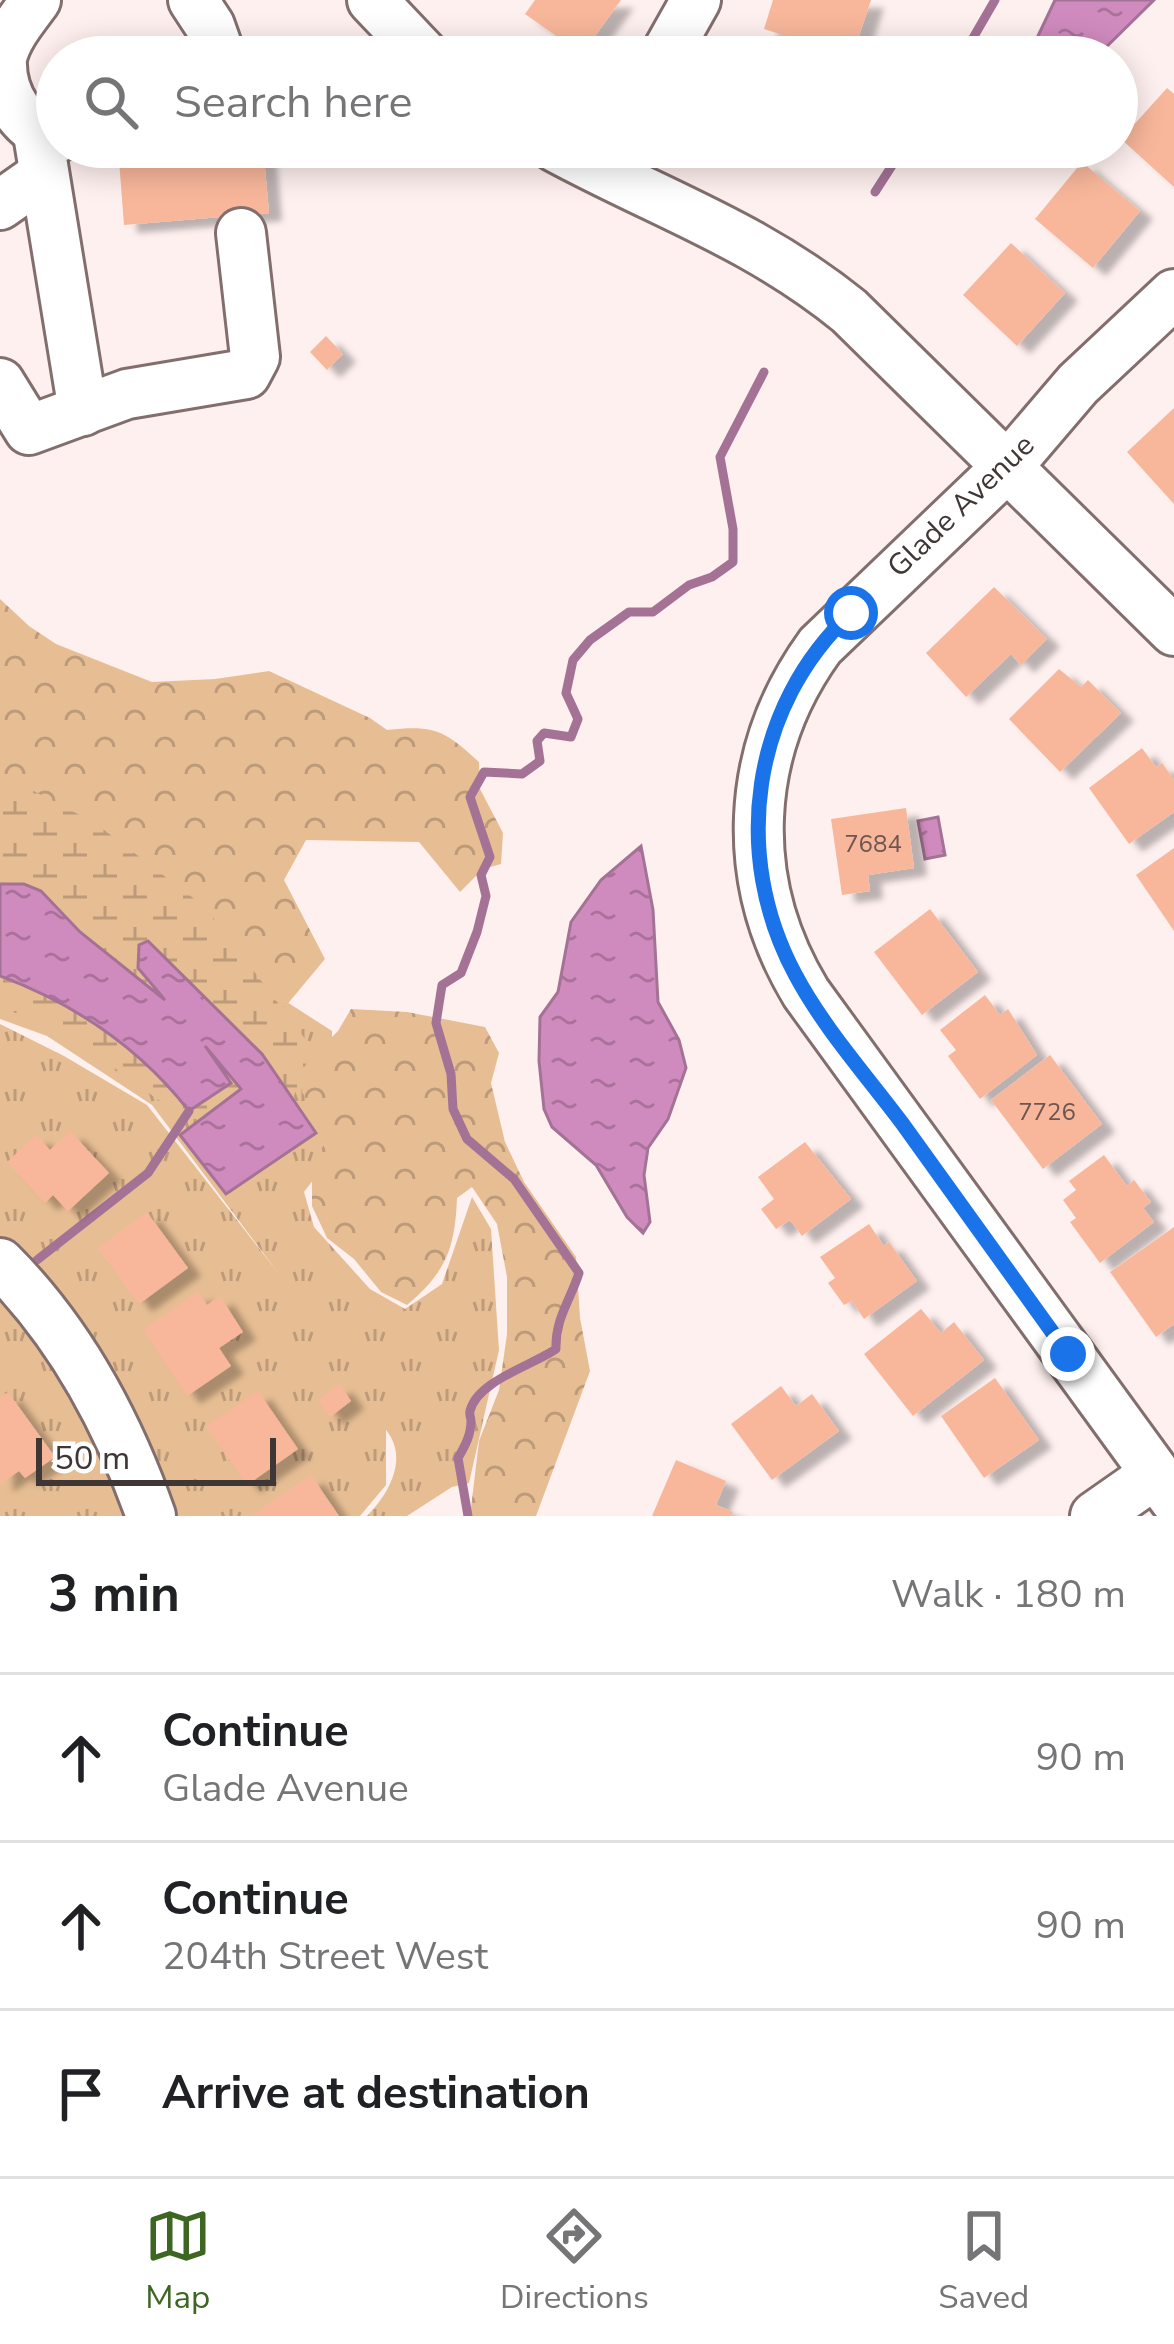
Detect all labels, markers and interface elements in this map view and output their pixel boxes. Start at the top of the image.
search box [36,36,1138,168]
icon: search [78,69,144,135]
text: Search here [174,72,413,133]
street label: Glade Avenue [878,425,1044,587]
route start [824,586,878,640]
house number: 7684 [844,828,902,860]
house number: 7726 [1018,1096,1076,1128]
route end [1041,1327,1095,1381]
scale bar [36,1432,276,1485]
text: 50 m [54,1436,130,1481]
text: 3 min [48,1559,180,1629]
text: Walk · 180 m [891,1568,1126,1621]
text: Continue [162,1701,349,1762]
icon: ahead [48,1725,114,1791]
text: 90 m [1036,1731,1126,1784]
text: Glade Avenue [162,1762,409,1815]
text: Continue [162,1869,349,1930]
icon: ahead [48,1893,114,1959]
text: 90 m [1036,1899,1126,1952]
text: 204th Street West [162,1930,488,1983]
icon: arrive [48,2061,114,2127]
text: Arrive at destination [162,2063,590,2124]
tab: Map [145,2203,211,2320]
tab: Directions [500,2203,649,2320]
tab: Saved [938,2203,1029,2320]

